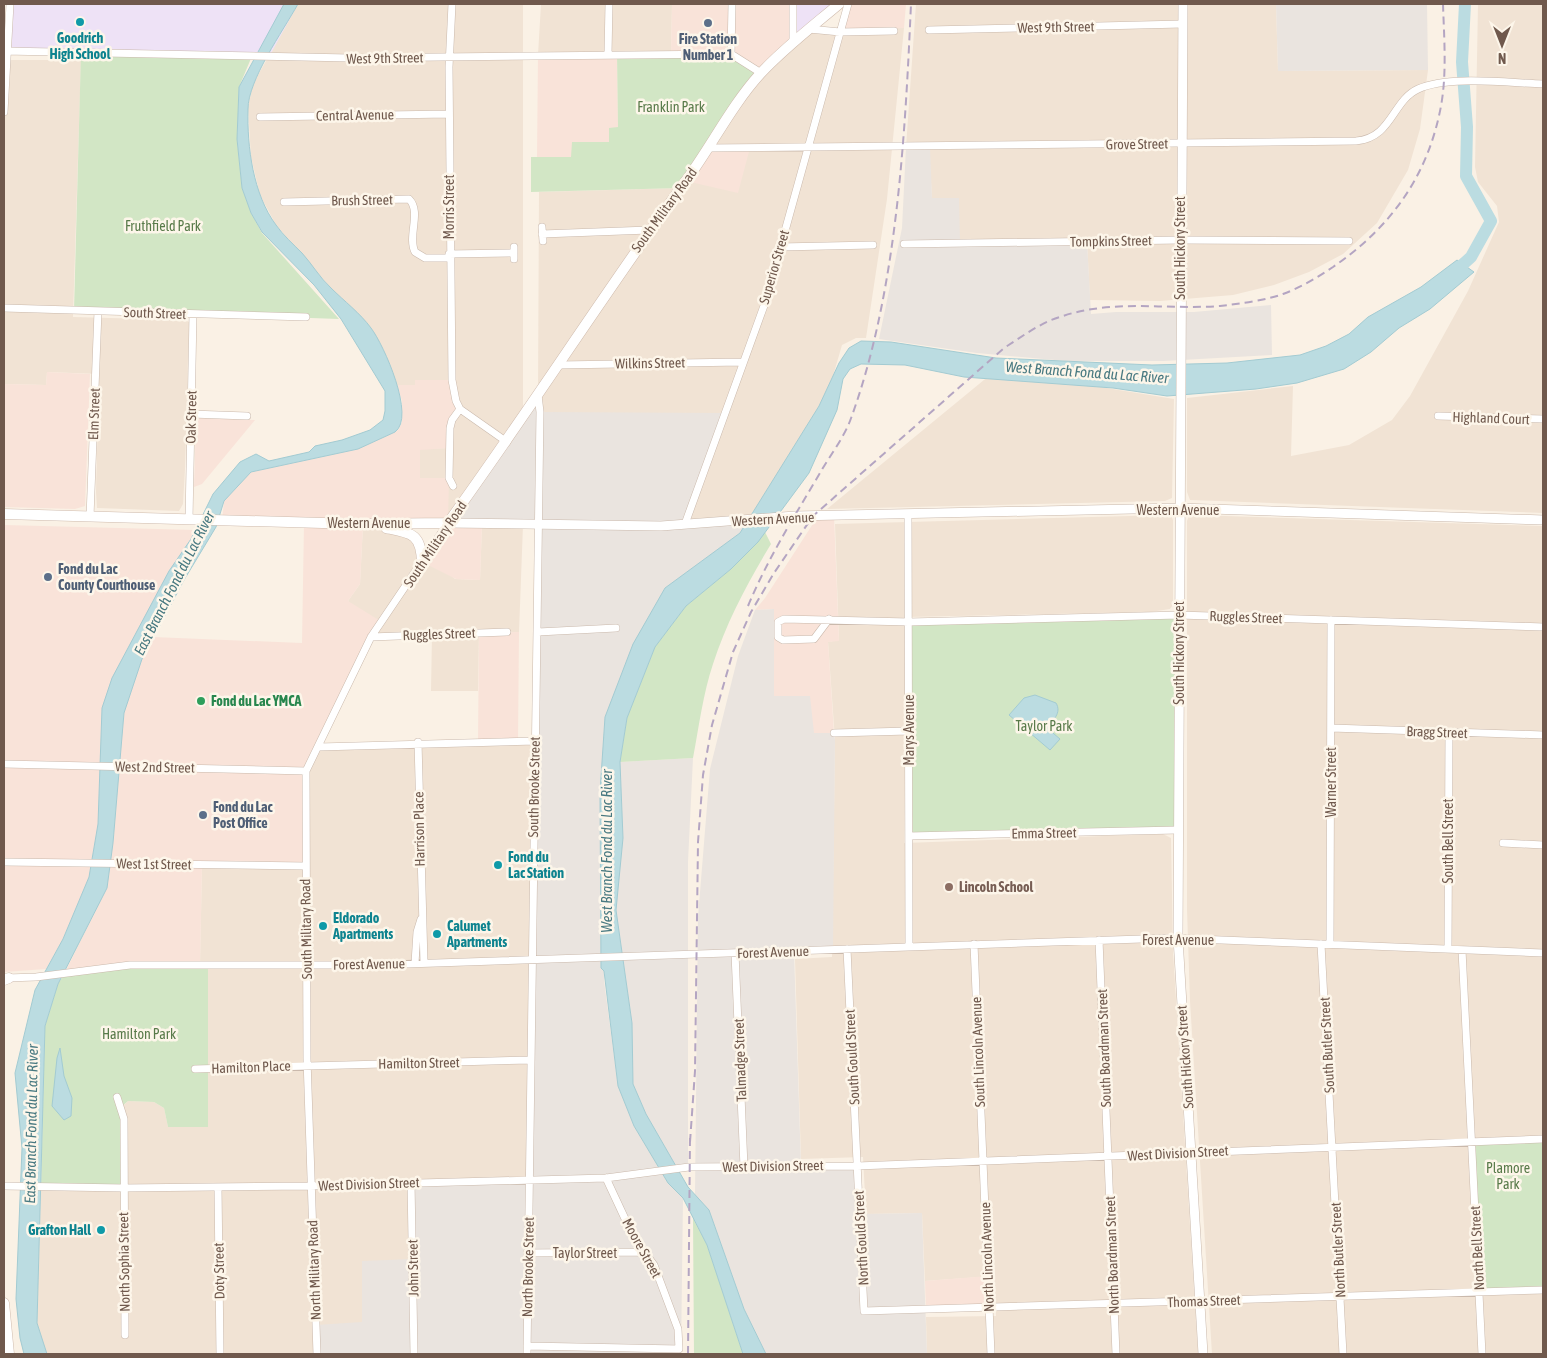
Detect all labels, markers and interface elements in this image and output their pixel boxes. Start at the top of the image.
marker: Goodrich High School [74,16,86,28]
marker: Fire Station Number 1 [702,17,714,29]
street label: West 9th Street [1017,18,1095,36]
north arrow [1477,20,1527,70]
place label: Goodrich High School [50,30,111,62]
place label: Fire Station Number 1 [679,31,737,63]
street label: West 9th Street [346,49,424,67]
text: N [1498,50,1506,66]
park label: Franklin Park [637,99,705,115]
street label: Central Avenue [316,106,394,124]
street label: Grove Street [1106,135,1168,153]
street label: South Military Road [628,165,700,255]
street label: Morris Street [441,174,457,240]
street label: Brush Street [331,191,393,209]
street label: South Hickory Street [1172,196,1188,300]
park label: Fruthfield Park [125,218,201,234]
street label: Superior Street [756,228,792,306]
street label: Tompkins Street [1070,232,1152,250]
street label: South Street [123,304,187,322]
street label: Wilkins Street [615,354,685,372]
water label: West Branch Fond du Lac River [1005,358,1170,386]
street label: Elm Street [85,388,103,440]
street label: Oak Street [183,390,199,444]
street label: Highland Court [1452,409,1530,427]
street label: South Military Road [400,498,470,590]
street label: Western Avenue [1137,502,1219,518]
water label: East Branch Fond du Lac River [130,508,218,658]
street label: Western Avenue [731,509,815,529]
street label: Western Avenue [328,515,410,531]
place label: Fond du Lac County Courthouse [58,561,155,593]
marker: Fond du Lac County Courthouse [42,571,54,583]
street label: South Hickory Street [1171,601,1187,705]
street label: Ruggles Street [1209,608,1283,626]
street label: Ruggles Street [402,625,476,643]
place label: Fond du Lac YMCA [211,693,302,709]
street label: Marys Avenue [901,694,917,766]
marker: Fond du Lac YMCA [195,695,207,707]
park label: Taylor Park [1015,718,1073,734]
street label: Bragg Street [1406,723,1468,741]
street label: South Brooke Street [525,736,543,838]
street label: Warner Street [1323,747,1339,817]
street label: West 2nd Street [115,758,195,776]
water label: West Branch Fond du Lac River [598,769,615,933]
street label: Harrison Place [410,791,428,867]
street label: South Bell Street [1440,798,1456,884]
place label: Fond du Lac Post Office [213,799,274,831]
marker: Fond du Lac Post Office [197,809,209,821]
street label: Emma Street [1011,824,1077,842]
place label: Fond du Lac Station [508,849,564,881]
street label: West 1st Street [116,855,192,873]
marker: Fond du Lac Station [492,859,504,871]
street label: South Military Road [297,879,315,979]
place label: Lincoln School [959,879,1034,895]
marker: Lincoln School [943,881,955,893]
place label: Eldorado Apartments [332,910,393,942]
place label: Calumet Apartments [446,918,507,950]
marker: Eldorado Apartments [317,920,329,932]
marker: Calumet Apartments [431,928,443,940]
street label: Forest Avenue [1142,932,1214,948]
street label: Forest Avenue [737,943,809,961]
street label: Forest Avenue [333,955,405,973]
street label: South Boardman Street [1094,989,1114,1107]
street label: South Lincoln Avenue [968,997,988,1107]
street label: South Butler Street [1316,997,1338,1093]
street label: South Hickory Street [1173,1005,1197,1109]
street label: South Gould Street [842,1009,862,1105]
street label: Talmadge Street [731,1018,749,1102]
park label: Hamilton Park [102,1026,176,1042]
water label: East Branch Fond du Lac River [21,1044,41,1204]
street label: Hamilton Street [378,1054,460,1072]
street label: Hamilton Place [211,1058,291,1076]
street label: West Division Street [1127,1142,1229,1164]
street label: West Division Street [722,1157,824,1175]
park label: Plamore Park [1486,1160,1530,1192]
street label: West Division Street [318,1174,420,1194]
street label: North Gould Street [851,1190,871,1286]
street label: North Boardman Street [1102,1196,1122,1314]
street label: North Lincoln Avenue [977,1202,997,1312]
street label: North Butler Street [1328,1202,1348,1298]
street label: North Bell Street [1467,1205,1487,1291]
street label: North Sophia Street [115,1212,133,1312]
street label: Moore Street [619,1215,665,1281]
street label: North Brooke Street [519,1217,537,1317]
street label: North Military Road [304,1220,324,1320]
place label: Grafton Hall [28,1222,91,1238]
marker: Grafton Hall [95,1224,107,1236]
street label: John Street [405,1239,421,1297]
street label: Doty Street [211,1242,227,1300]
street label: Taylor Street [553,1245,617,1261]
street label: Thomas Street [1167,1292,1241,1310]

